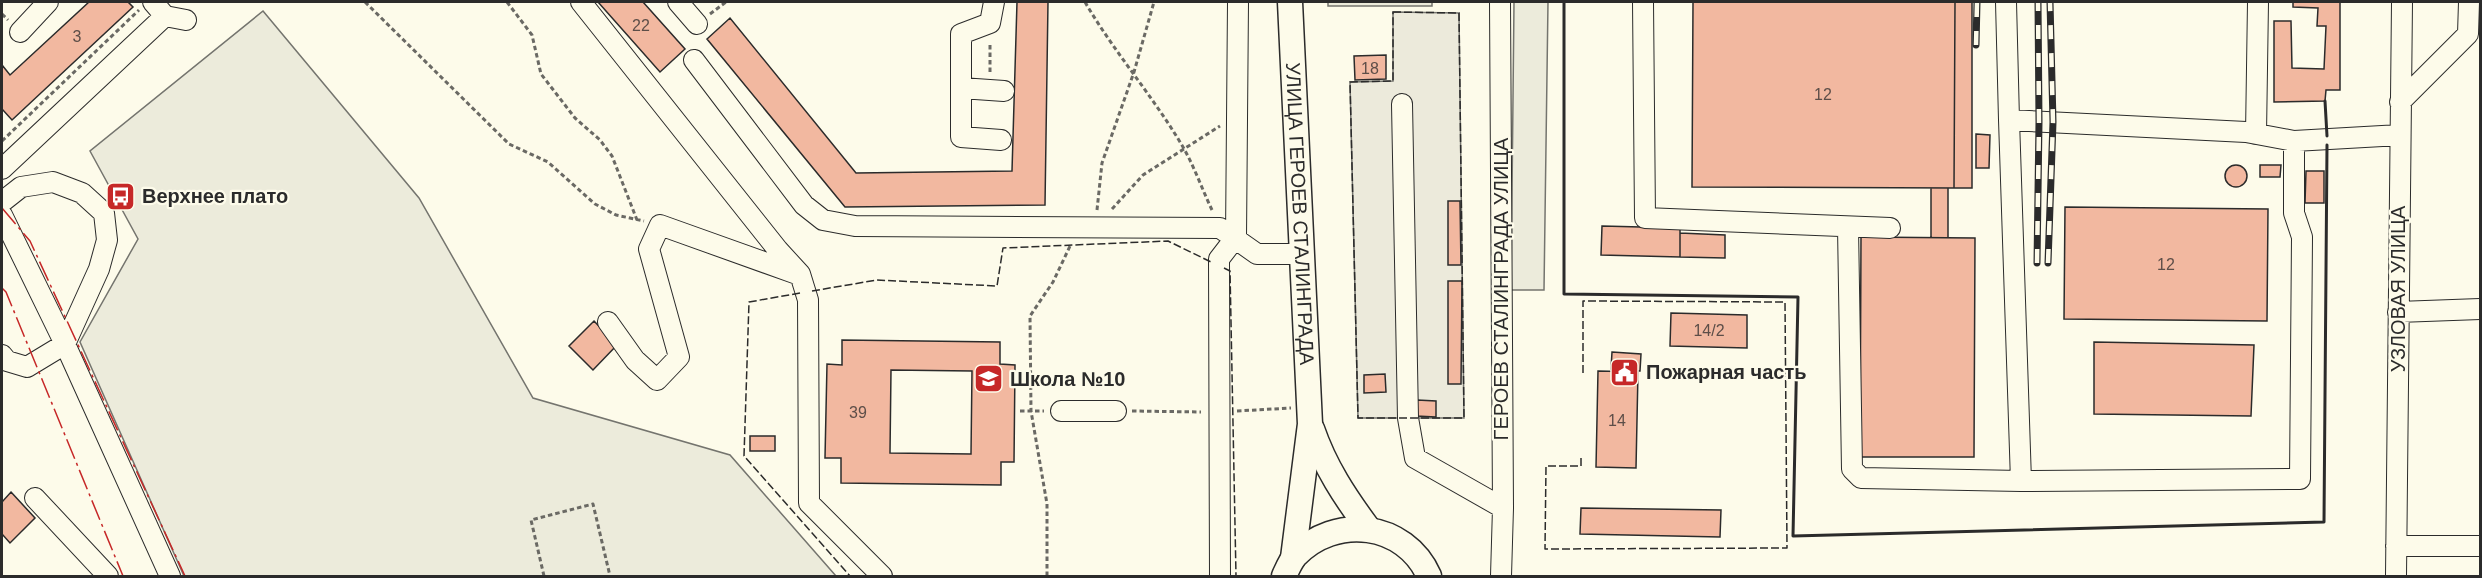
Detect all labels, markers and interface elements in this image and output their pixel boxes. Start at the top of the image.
house number: 22 [632,17,650,34]
house number: 3 [73,28,82,45]
house number: 18 [1361,60,1379,77]
street label: УЛИЦА ГЕРОЕВ СТАЛИНГРАДА [1282,62,1318,366]
house number: 12 [1814,86,1832,103]
street label: ГЕРОЕВ СТАЛИНГРАДА УЛИЦА [1490,137,1512,440]
bus stop icon: Верхнее плато [105,180,137,212]
place label: Верхнее плато [142,185,288,207]
street label: УЗЛОВАЯ УЛИЦА [2387,205,2409,372]
house number: 12 [2157,256,2175,273]
house number: 14/2 [1693,322,1725,339]
public building icon: Пожарная часть [1609,356,1641,388]
place label: Пожарная часть [1646,361,1806,383]
school or university icon: Школа №10 [973,363,1005,395]
place label: Школа №10 [1010,368,1126,390]
house number: 39 [849,404,867,421]
house number: 14 [1608,412,1626,429]

